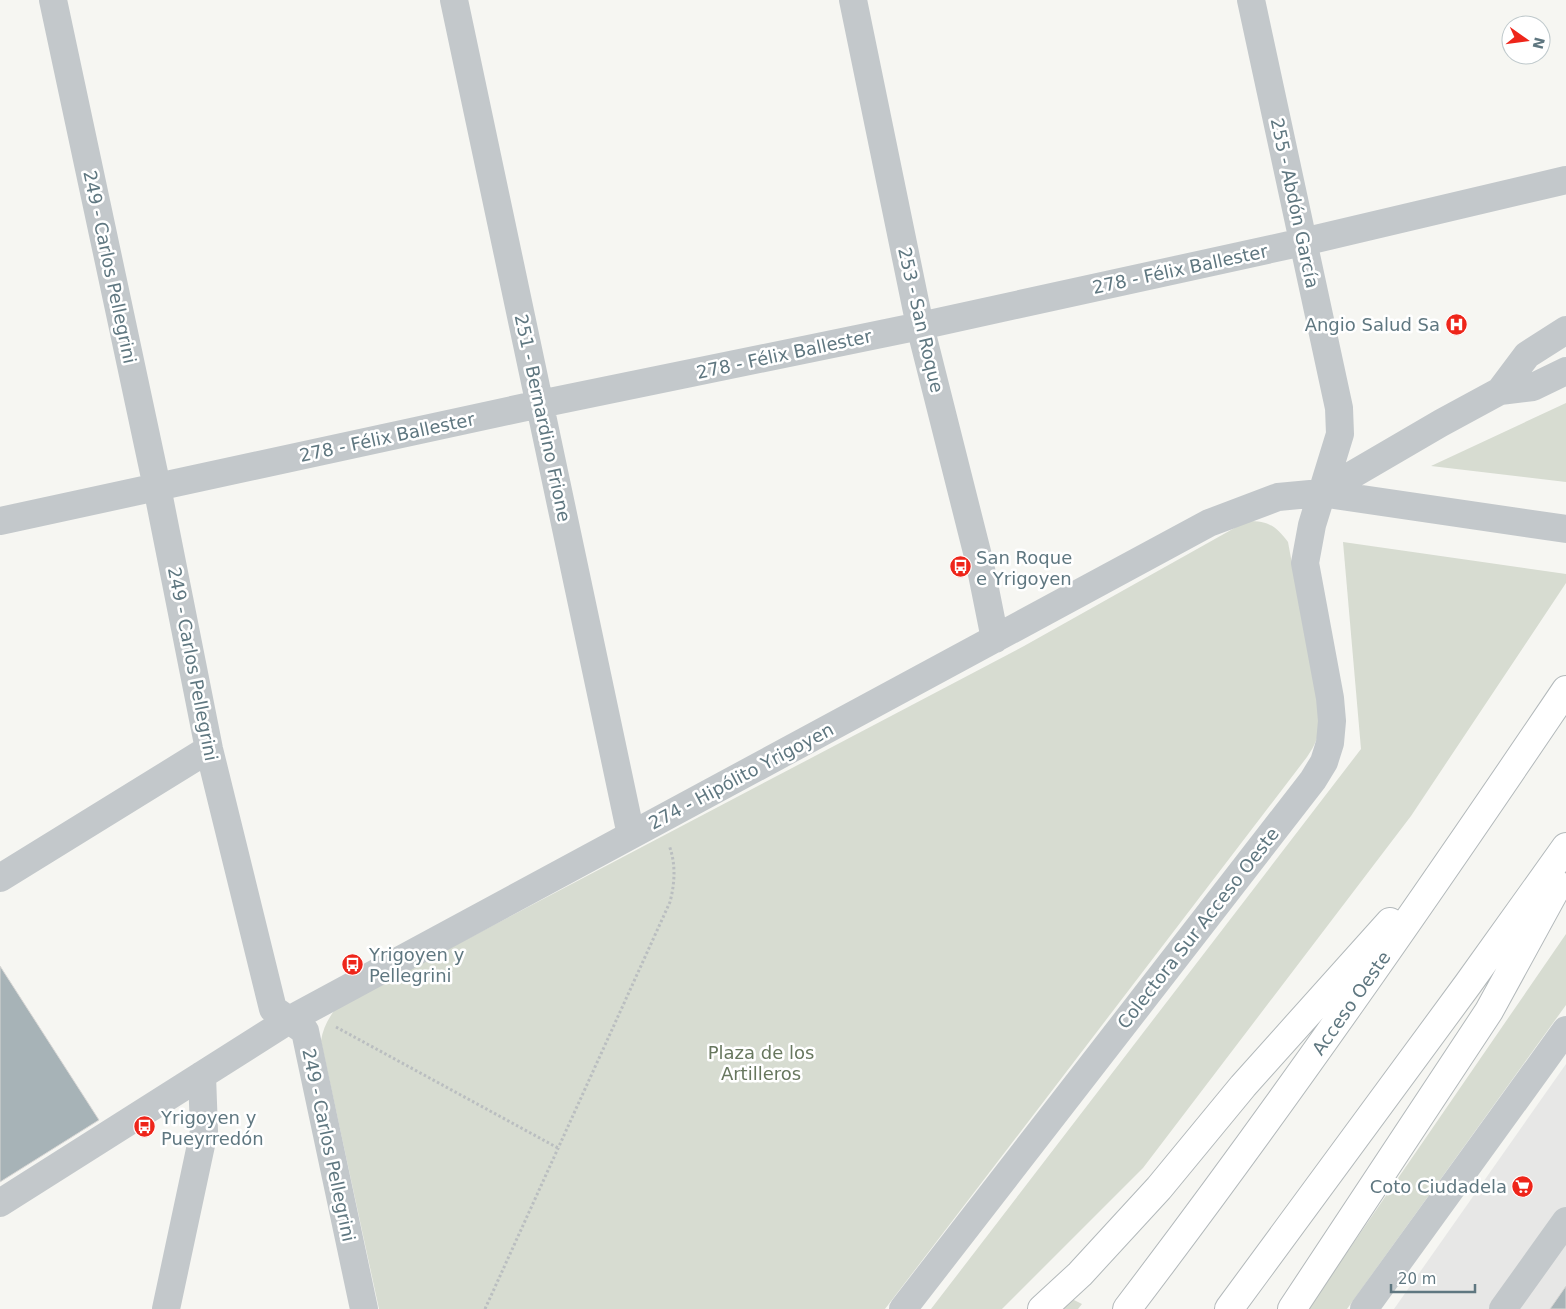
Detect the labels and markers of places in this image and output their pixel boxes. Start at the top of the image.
hospital icon: Angio Salud Sa [1444,312,1468,336]
place label: Angio Salud Sa [1305,314,1440,335]
place label: San Roque e Yrigoyen [976,547,1072,589]
bus stop icon: San Roque e Yrigoyen [948,555,972,579]
place label: Yrigoyen y Pellegrini [368,944,465,986]
bus stop icon: Yrigoyen y Pellegrini [341,952,365,976]
place label: Yrigoyen y Pueyrredón [160,1107,264,1149]
bus stop icon: Yrigoyen y Pueyrredón [133,1115,157,1139]
supermarket icon: Coto Ciudadela [1511,1174,1535,1198]
place label: Coto Ciudadela [1370,1176,1507,1197]

